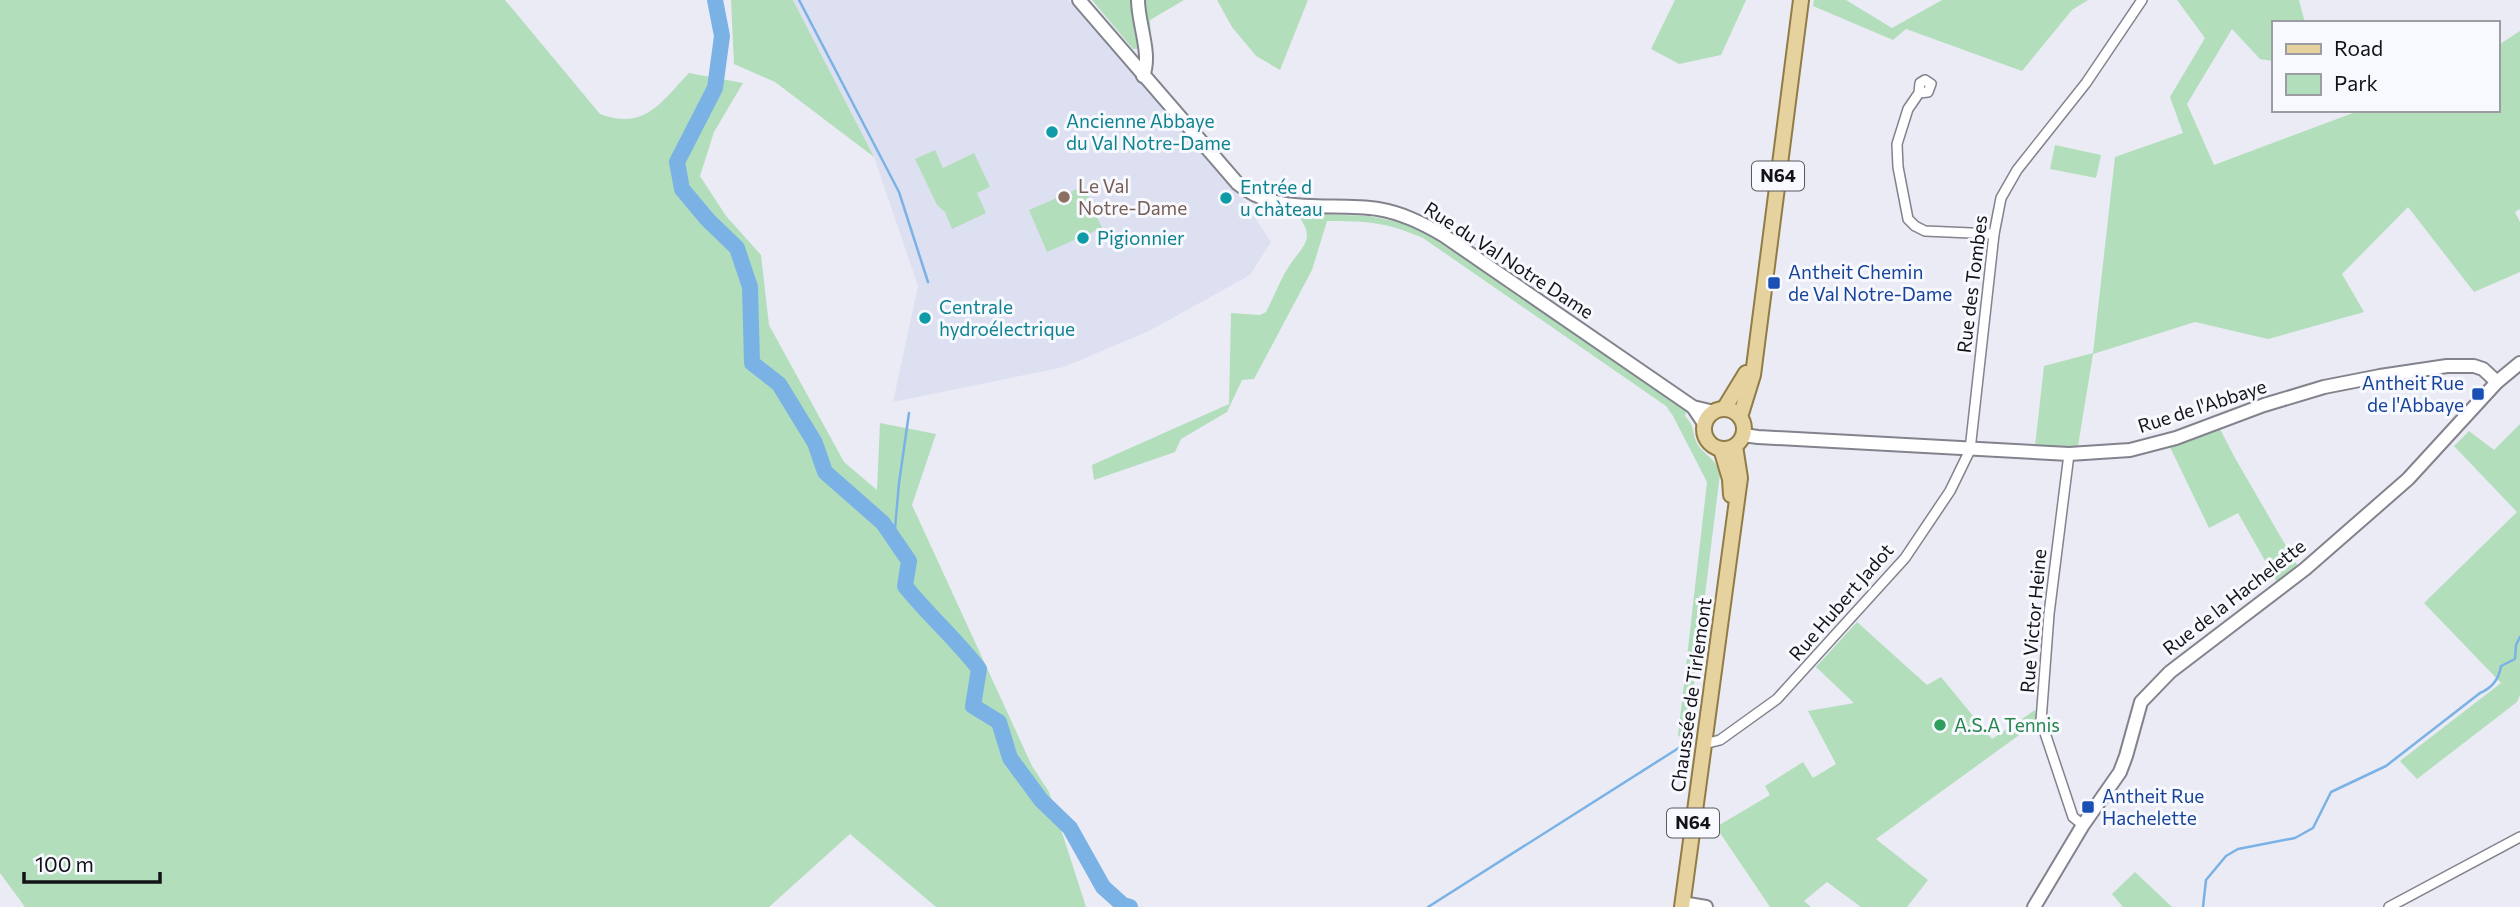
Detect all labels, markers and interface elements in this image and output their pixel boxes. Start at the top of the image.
legend [2272,21,2499,112]
text: Road [2334,35,2383,60]
text: Park [2334,70,2378,95]
place label: Ancienne Abbaye du Val Notre-Dame [1066,109,1231,154]
marker: Ancienne Abbaye du Val Notre-Dame [1044,124,1060,140]
road number: N64 [1752,162,1804,190]
place label: Le Val Notre-Dame [1078,174,1187,219]
place label: Entrée d u chàteau [1240,175,1323,220]
marker: Le Val Notre-Dame [1056,189,1072,205]
marker: Entrée d u chàteau [1218,190,1234,206]
street label: Rue du Val Notre Dame [1420,196,1598,323]
street label: Rue des Tombes [1952,214,1991,354]
place label: Pigionnier [1097,226,1185,249]
marker: Pigionnier [1075,230,1091,246]
place label: Antheit Chemin de Val Notre-Dame [1788,260,1952,305]
marker: Antheit Chemin de Val Notre-Dame [1766,275,1782,291]
place label: Centrale hydroélectrique [939,295,1075,340]
marker: Centrale hydroélectrique [917,310,933,326]
place label: Antheit Rue de l'Abbaye [2362,371,2464,416]
street label: Rue de l'Abbaye [2135,374,2269,437]
marker: Antheit Rue de l'Abbaye [2470,386,2486,402]
street label: Rue de la Hachelette [2158,534,2310,659]
street label: Rue Hubert Jadot [1784,538,1898,665]
street label: Rue Victor Heine [2015,548,2050,694]
street label: Chaussée de Tirlemont [1665,596,1716,794]
place label: A.S.A Tennis [1954,713,2060,736]
marker: A.S.A Tennis [1932,717,1948,733]
place label: Antheit Rue Hachelette [2102,784,2204,829]
marker: Antheit Rue Hachelette [2080,799,2096,815]
road number: N64 [1667,808,1719,838]
scale bar [24,841,161,885]
text: 100 m [35,851,94,876]

